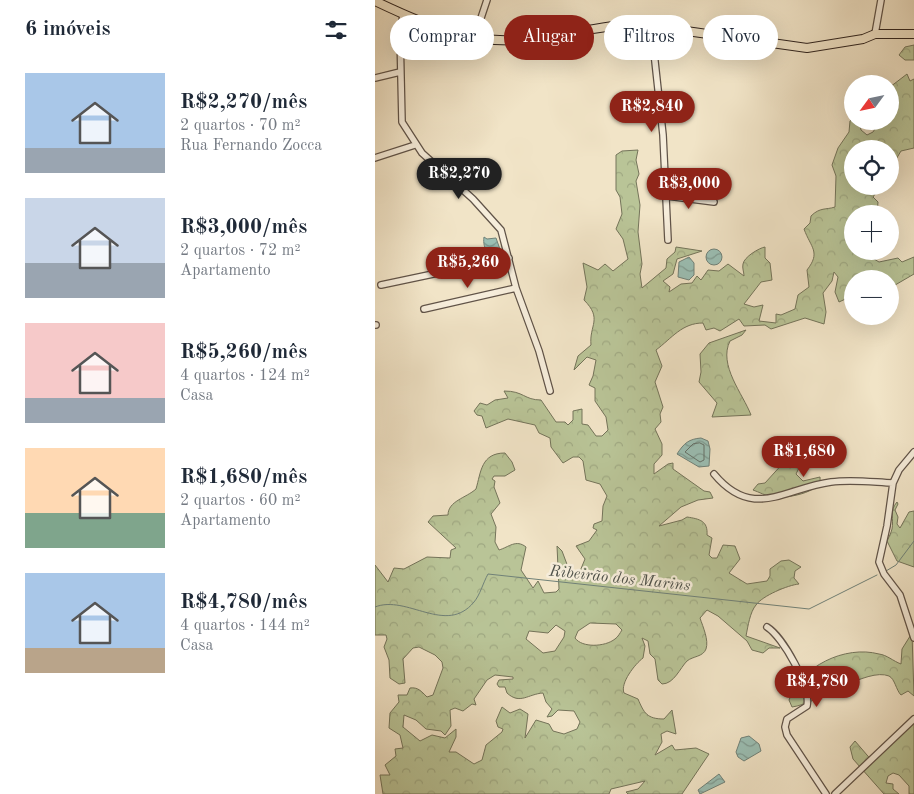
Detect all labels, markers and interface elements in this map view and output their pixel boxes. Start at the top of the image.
chip: Comprar [390,15,494,60]
chip: Alugar [504,15,594,60]
chip: Filtros [604,15,693,60]
chip: Novo [703,15,778,60]
icon: filters [322,16,350,44]
text: 6 imóveis [25,19,110,40]
north arrow [844,75,899,130]
map controls [844,75,899,325]
pin: R$2,840 [606,90,698,133]
text: R$2,270/mês [180,92,307,113]
icon: home [65,93,125,153]
text: R$2,840 [621,99,683,115]
text: 2 quartos · 70 m² [180,118,301,134]
text: Rua Fernando Zocca [180,138,322,154]
button: locate [844,140,899,195]
pin: R$2,270 [413,158,505,200]
text: R$2,270 [428,166,490,182]
pin: R$3,000 [643,168,735,210]
text: R$3,000 [658,176,720,192]
button: + [844,205,899,260]
text: R$3,000/mês [180,217,307,238]
icon: home [65,218,125,278]
text: 2 quartos · 72 m² [180,243,301,259]
pin: R$5,260 [422,246,514,289]
text: R$5,260 [437,255,499,271]
text: Apartamento [180,263,271,279]
button: − [844,270,899,325]
text: R$5,260/mês [180,342,307,363]
icon: home [65,343,125,403]
text: 4 quartos · 124 m² [180,368,310,384]
text: Casa [180,388,213,404]
pin: R$1,680 [758,436,850,478]
text: R$1,680 [773,444,835,460]
text: R$1,680/mês [180,467,307,488]
icon: home [65,468,125,528]
text: 2 quartos · 60 m² [180,493,301,509]
text: Apartamento [180,513,271,529]
water label: Ribeirão dos Marins [547,564,691,594]
text: R$4,780/mês [180,592,307,613]
icon: home [65,593,125,653]
text: 4 quartos · 144 m² [180,618,310,634]
text: Casa [180,638,213,654]
pin: R$4,780 [771,666,863,708]
text: R$4,780 [786,674,848,690]

